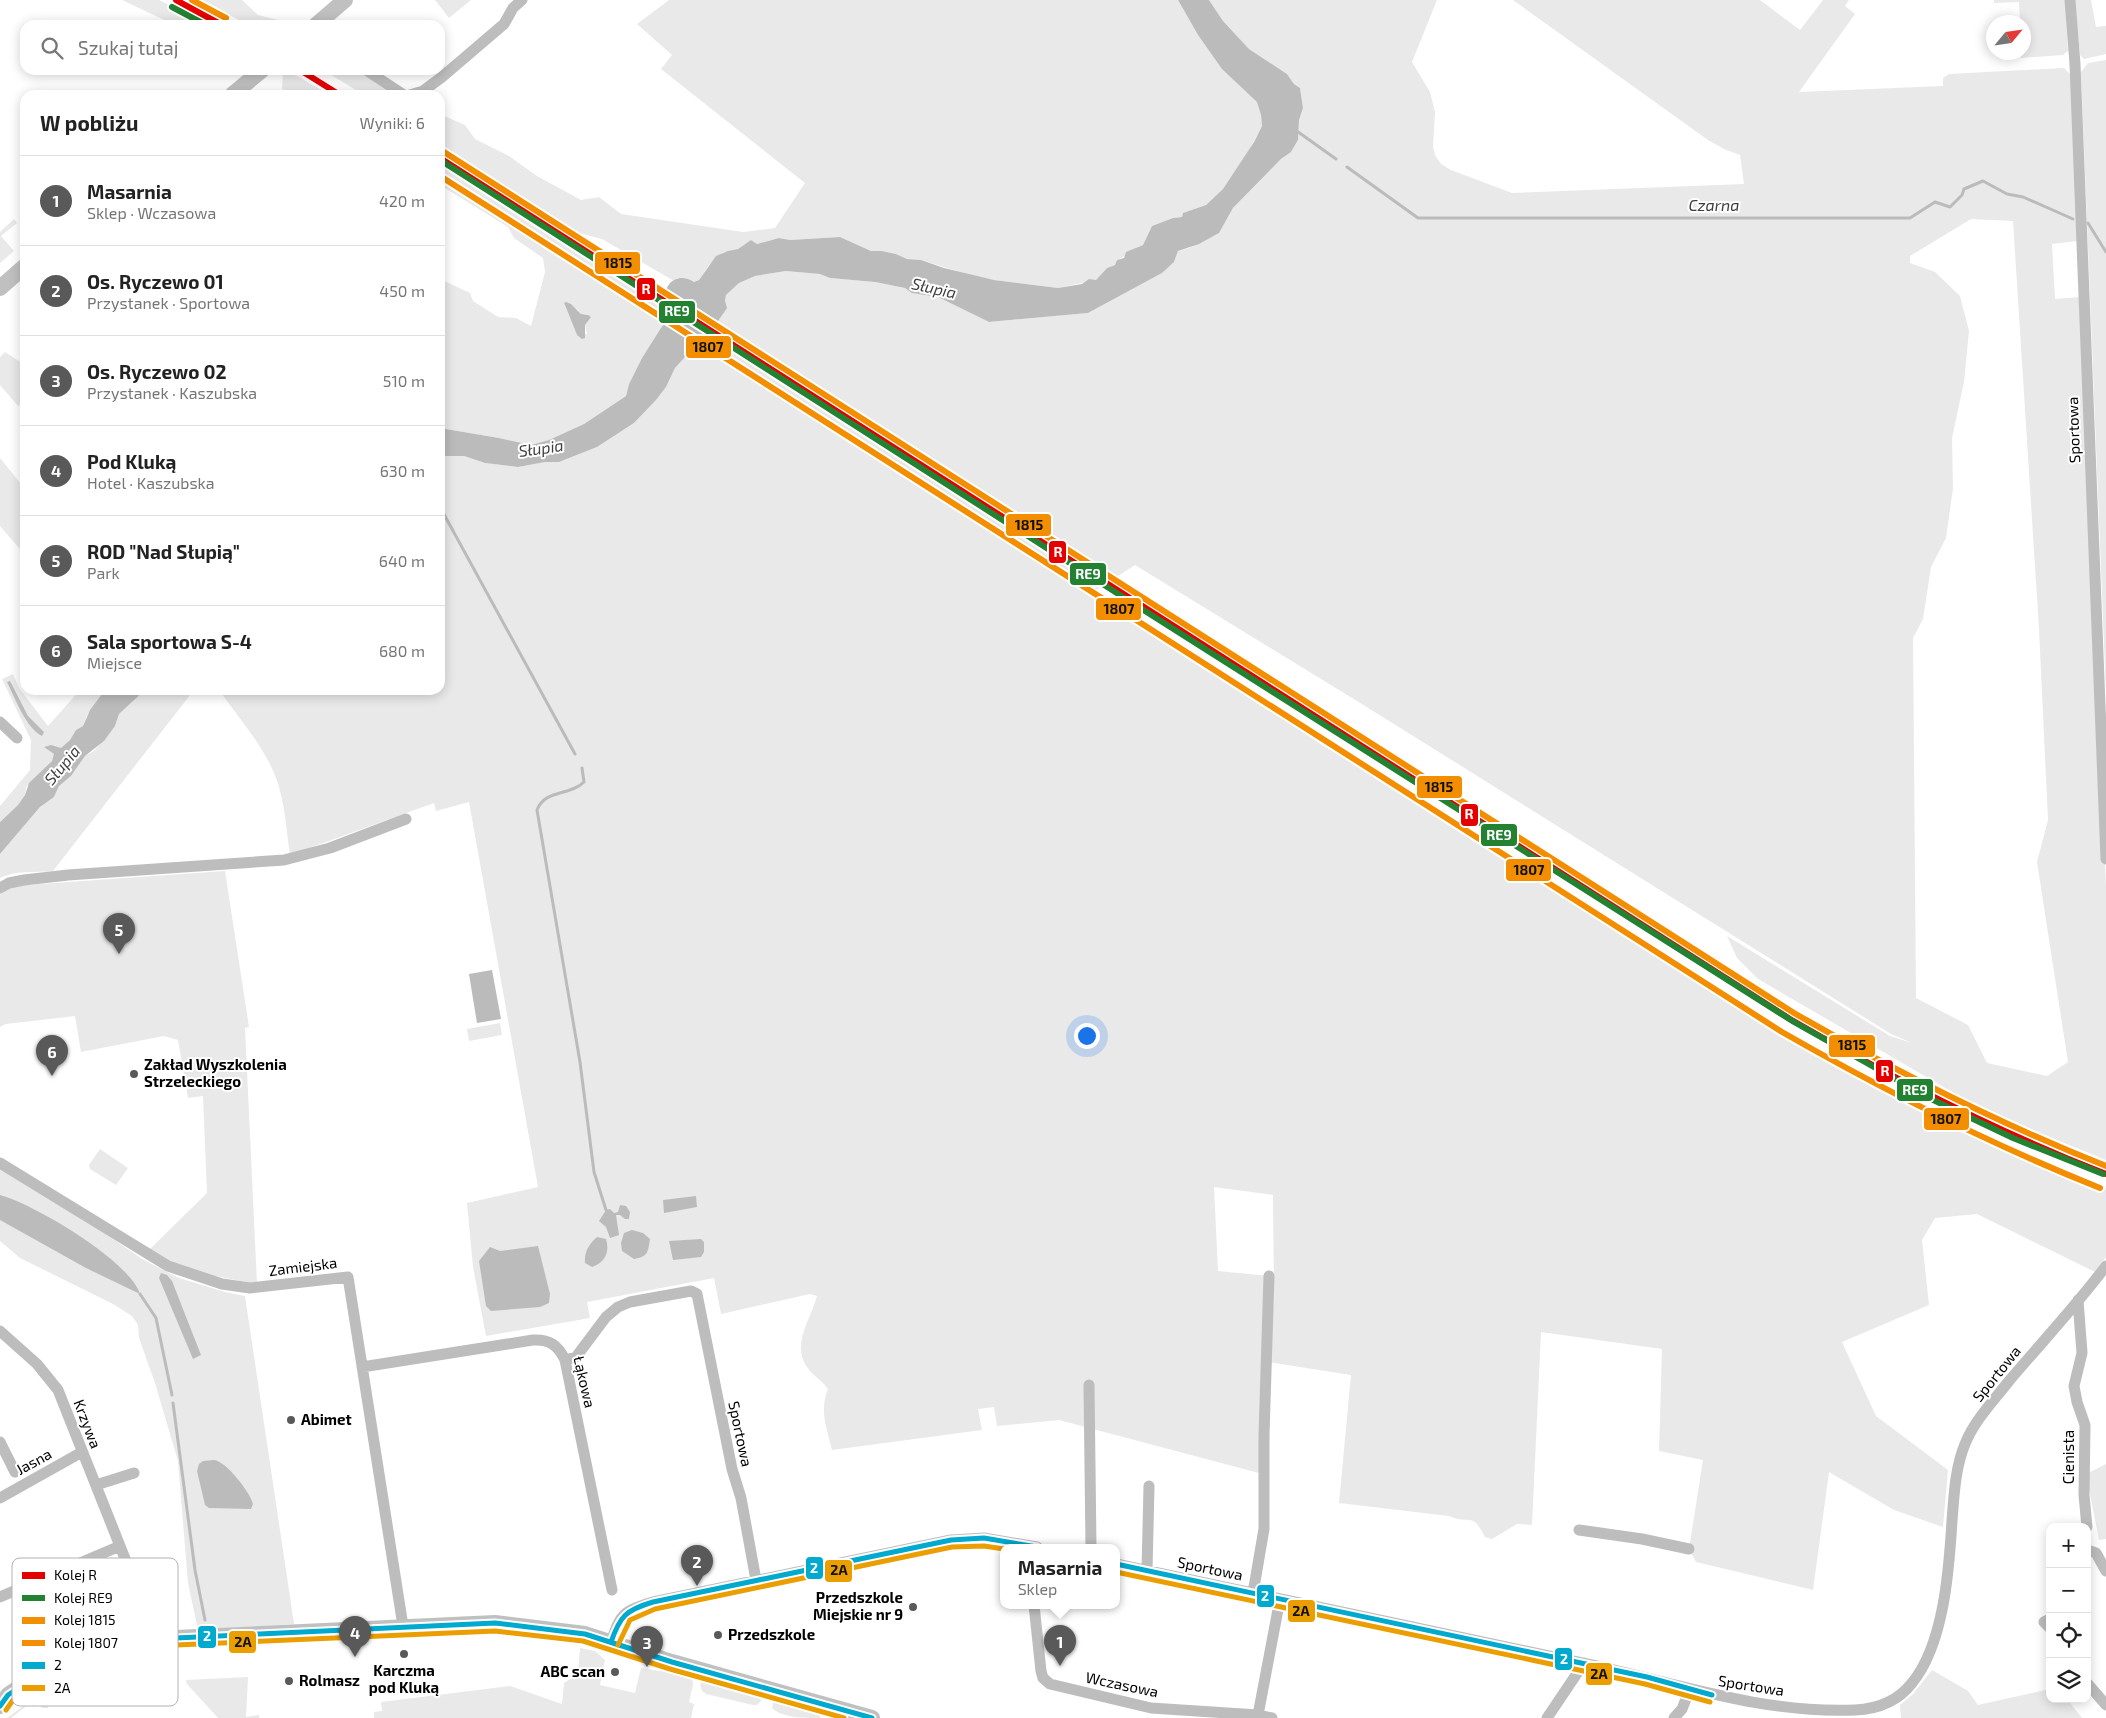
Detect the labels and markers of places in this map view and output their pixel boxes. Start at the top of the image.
pin: 5 [103,913,135,954]
pin: 6 [36,1035,68,1076]
place label: Zakład Wyszkolenia Strzeleckiego [144,1055,287,1090]
marker: Zakład Wyszkolenia Strzeleckiego [128,1068,140,1080]
place label: Abimet [301,1410,352,1428]
marker: Abimet [285,1414,297,1426]
pin: 2 [681,1545,713,1586]
place label: Przedszkole Miejskie nr 9 [813,1588,903,1623]
marker: Przedszkole Miejskie nr 9 [907,1601,919,1613]
pin: 4 [339,1616,371,1657]
place label: Przedszkole [728,1625,815,1643]
pin: 1 [1044,1625,1076,1666]
pin: 3 [631,1626,663,1667]
marker: Przedszkole [712,1629,724,1641]
marker: Karczma pod Kluką [398,1648,410,1660]
place label: Karczma pod Kluką [369,1661,439,1696]
place label: ABC scan [540,1662,605,1680]
marker: ABC scan [609,1666,621,1678]
place label: Rolmasz [299,1671,360,1689]
marker: Rolmasz [283,1675,295,1687]

